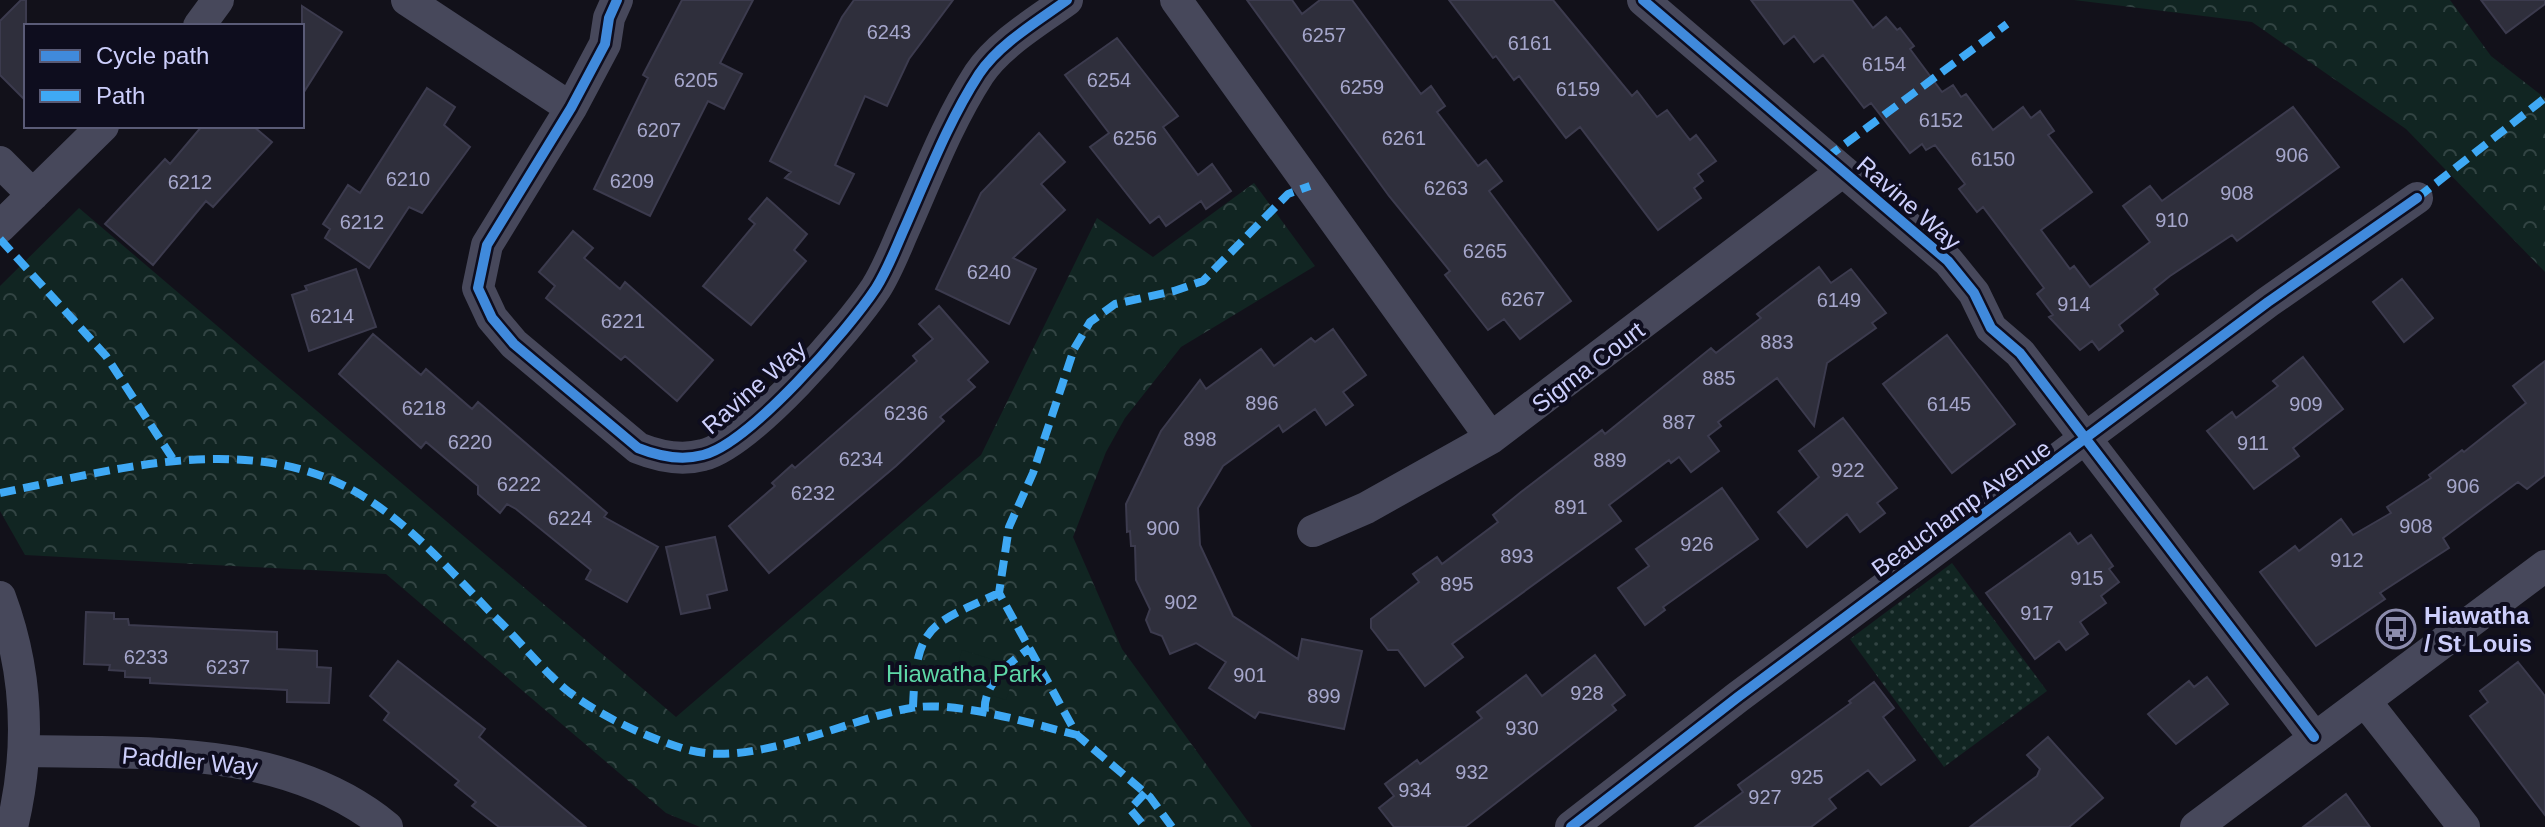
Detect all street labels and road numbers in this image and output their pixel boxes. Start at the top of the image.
street label: Ravine Way [1852,151,1966,255]
street label: Sigma Court [1527,316,1650,418]
street label: Ravine Way [697,335,811,439]
street label: Beauchamp Avenue [1866,434,2056,582]
street label: Paddler Way [121,742,259,780]

